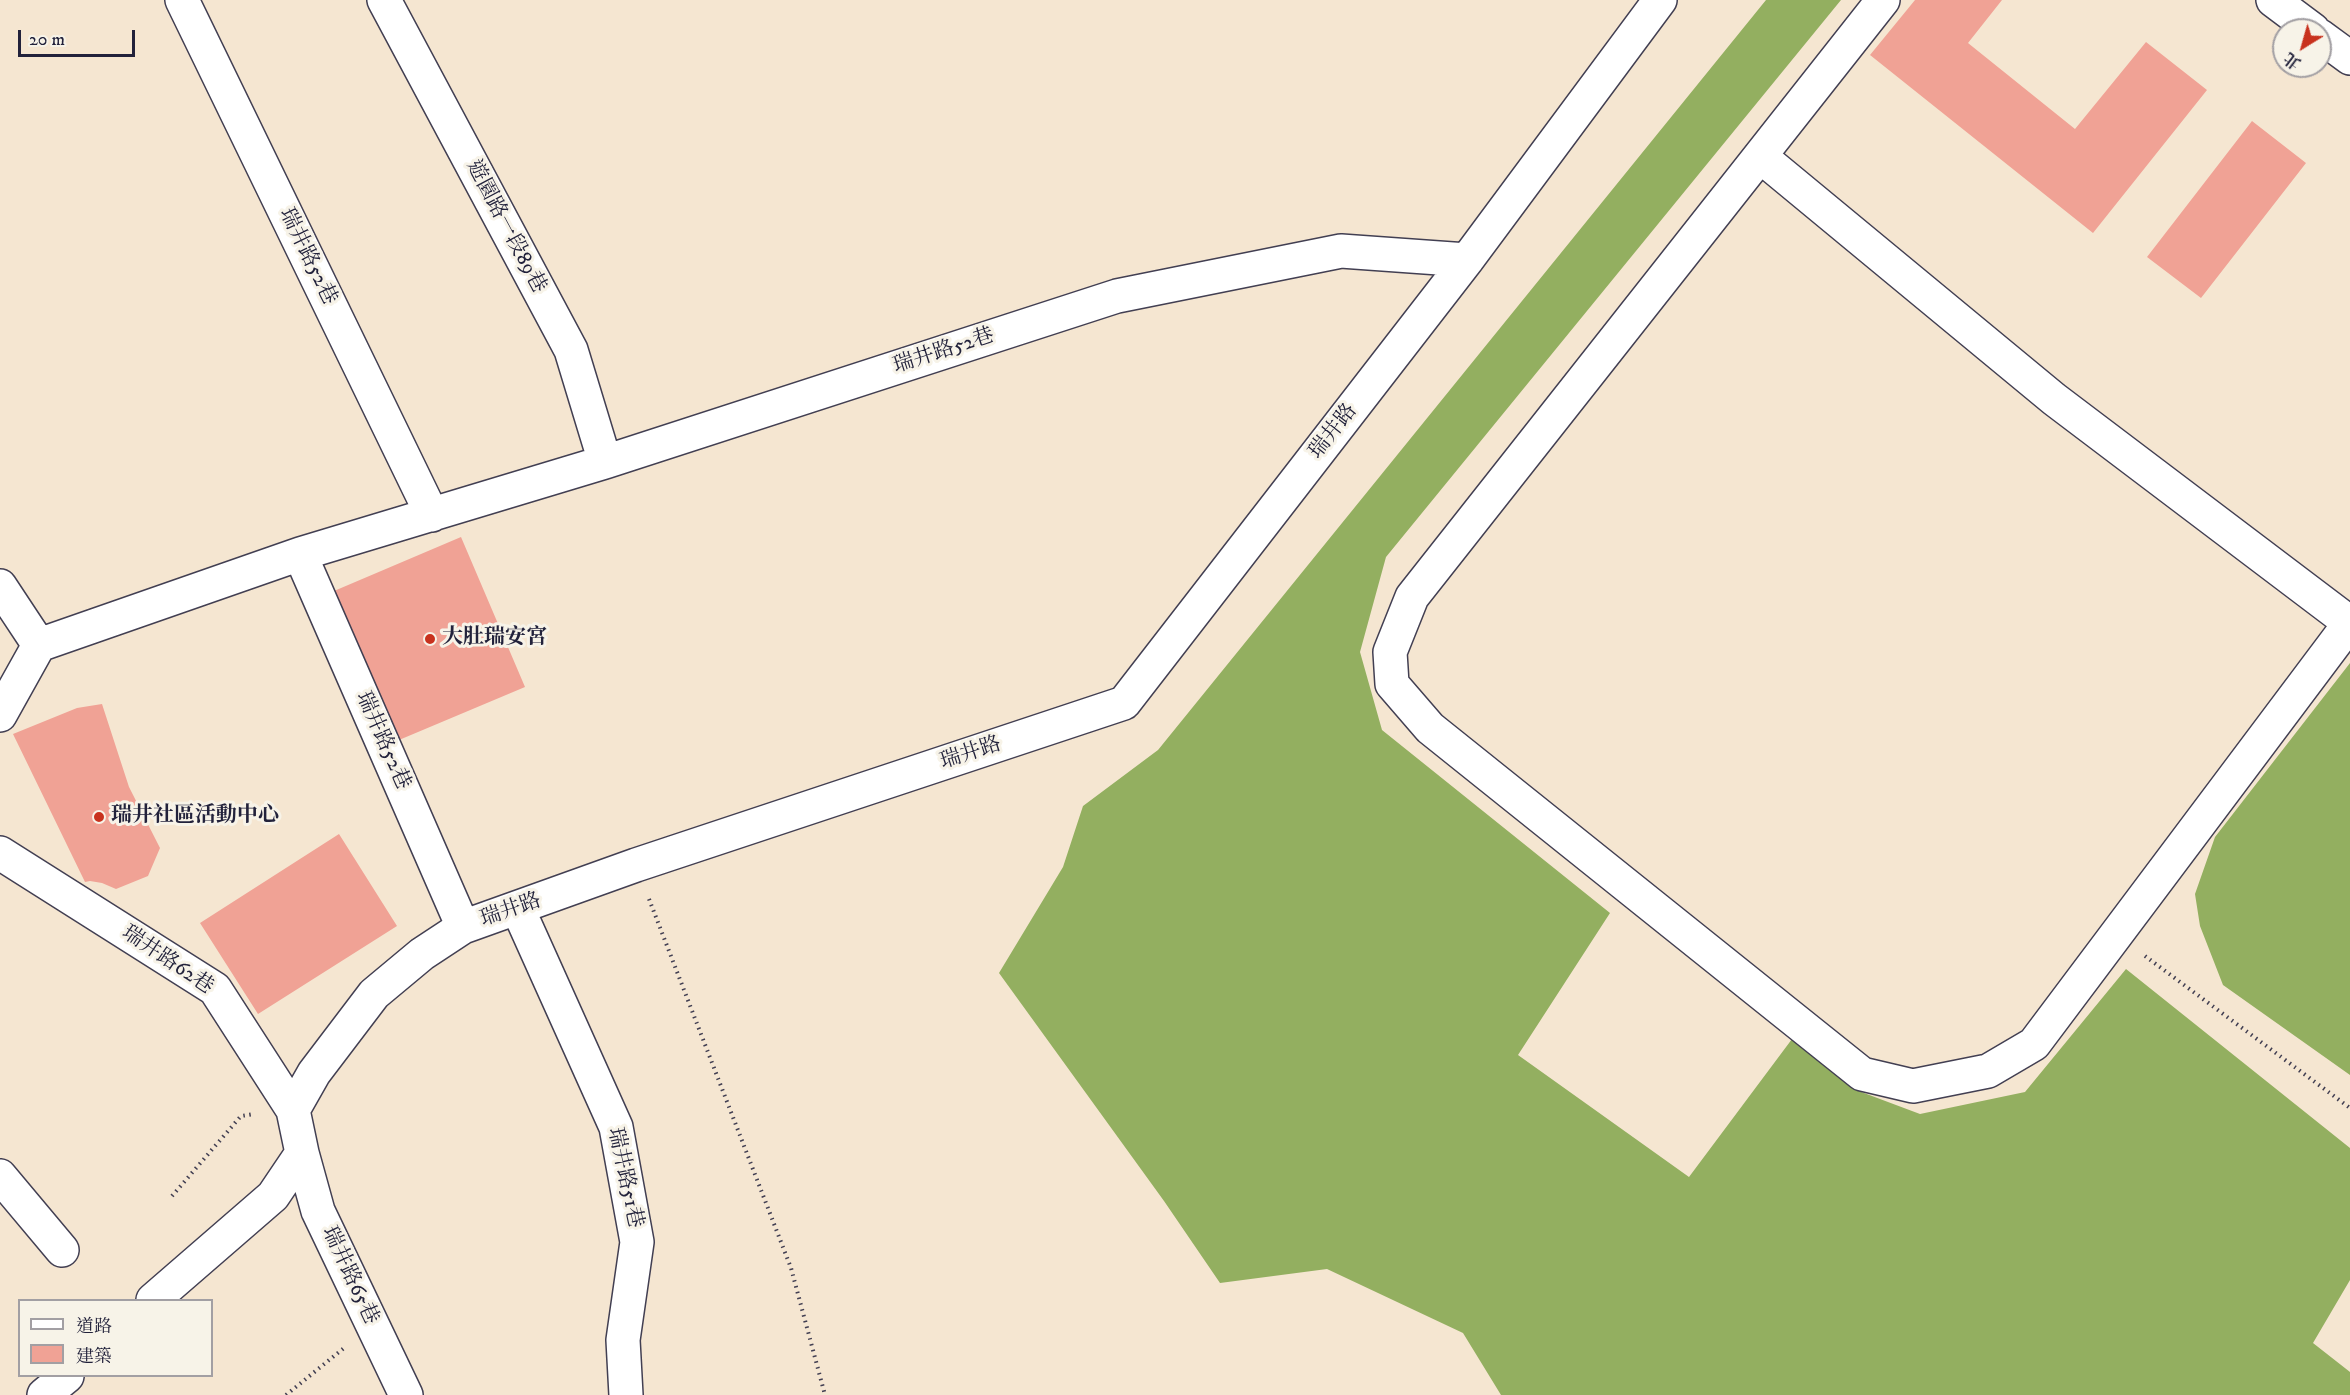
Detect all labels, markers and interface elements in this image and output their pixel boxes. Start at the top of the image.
scale bar [21,18,138,56]
north arrow [2272,18,2332,78]
text: 20 m [29,29,65,51]
text: 北 [2280,48,2305,74]
street label: 遊園路一段89巷 [459,156,551,298]
street label: 瑞井路52巷 [273,204,341,310]
street label: 瑞井路52巷 [890,324,998,380]
street label: 瑞井路 [1305,399,1363,465]
place label: 大肚瑞安宮 [442,626,547,652]
marker: 大肚瑞安宮 [423,632,437,646]
street label: 瑞井路52巷 [349,688,415,794]
street label: 瑞井路 [937,732,1005,776]
place label: 瑞井社區活動中心 [111,804,279,830]
marker: 瑞井社區活動中心 [92,810,106,824]
street label: 瑞井路 [477,889,545,933]
street label: 瑞井路62巷 [116,921,218,1001]
street label: 瑞井路51巷 [601,1125,647,1231]
street label: 瑞井路65巷 [315,1223,383,1329]
legend [18,1299,213,1377]
text: 道路 [76,1316,112,1338]
text: 建築 [76,1346,112,1368]

